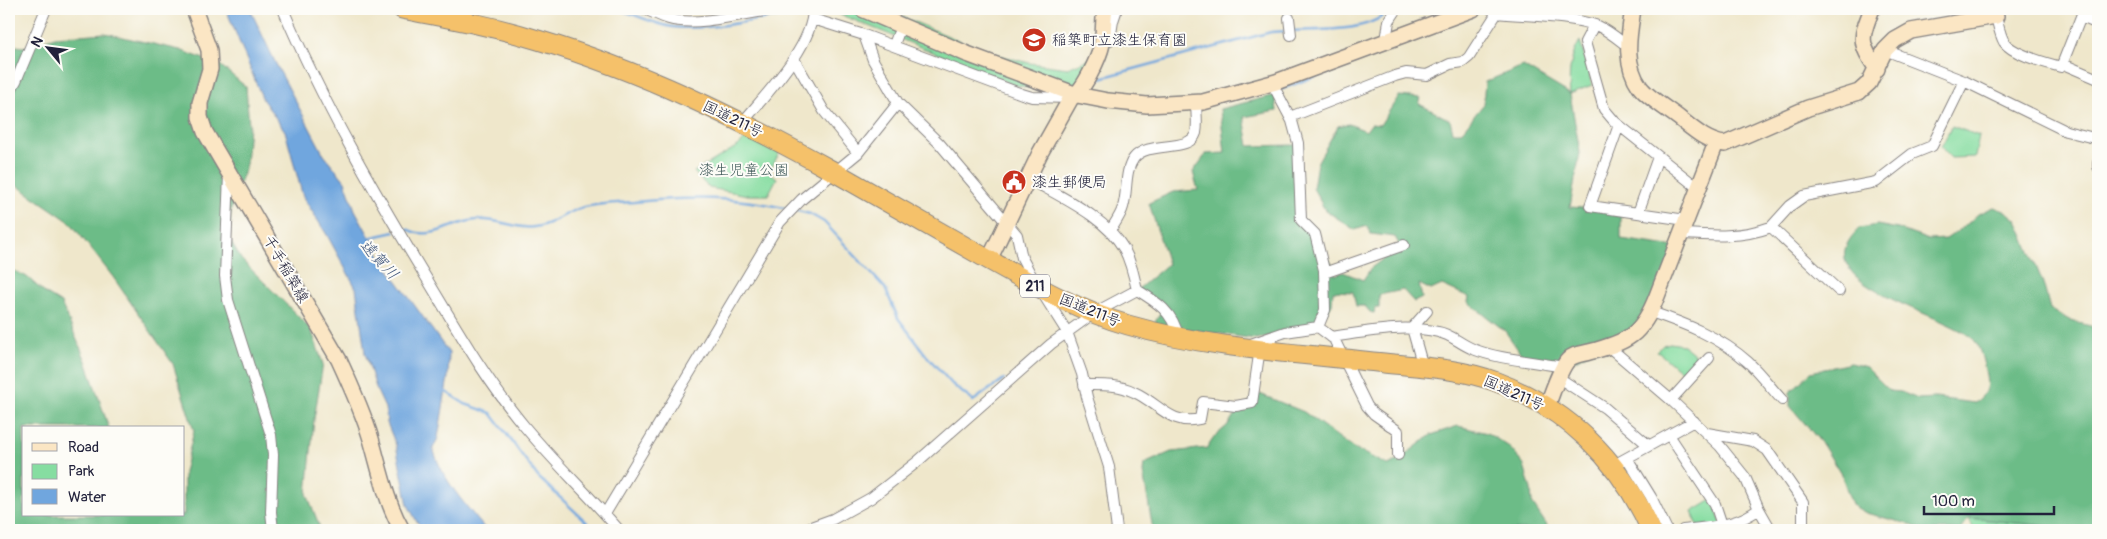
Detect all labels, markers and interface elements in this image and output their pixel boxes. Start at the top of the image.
north arrow [22,22,72,72]
school or university icon: 稲築町立漆生保育園 [1021,27,1047,53]
place label: 稲築町立漆生保育園 [1052,31,1187,50]
text: N [27,34,47,50]
street label: 国道211号 [699,97,766,142]
park label: 漆生児童公園 [699,161,789,180]
public building icon: 漆生郵便局 [1001,169,1027,195]
place label: 漆生郵便局 [1032,173,1107,192]
street label: 千手稲築線 [259,232,313,306]
water label: 遠賀川 [356,235,403,284]
road number: 211 [1020,274,1050,298]
street label: 国道211号 [1056,289,1124,331]
street label: 国道211号 [1480,372,1547,415]
legend [22,426,185,516]
text: Road [68,438,99,457]
text: Park [68,462,95,481]
scale bar [1924,484,2054,516]
text: Water [68,488,107,507]
text: 100 m [1932,492,1975,511]

